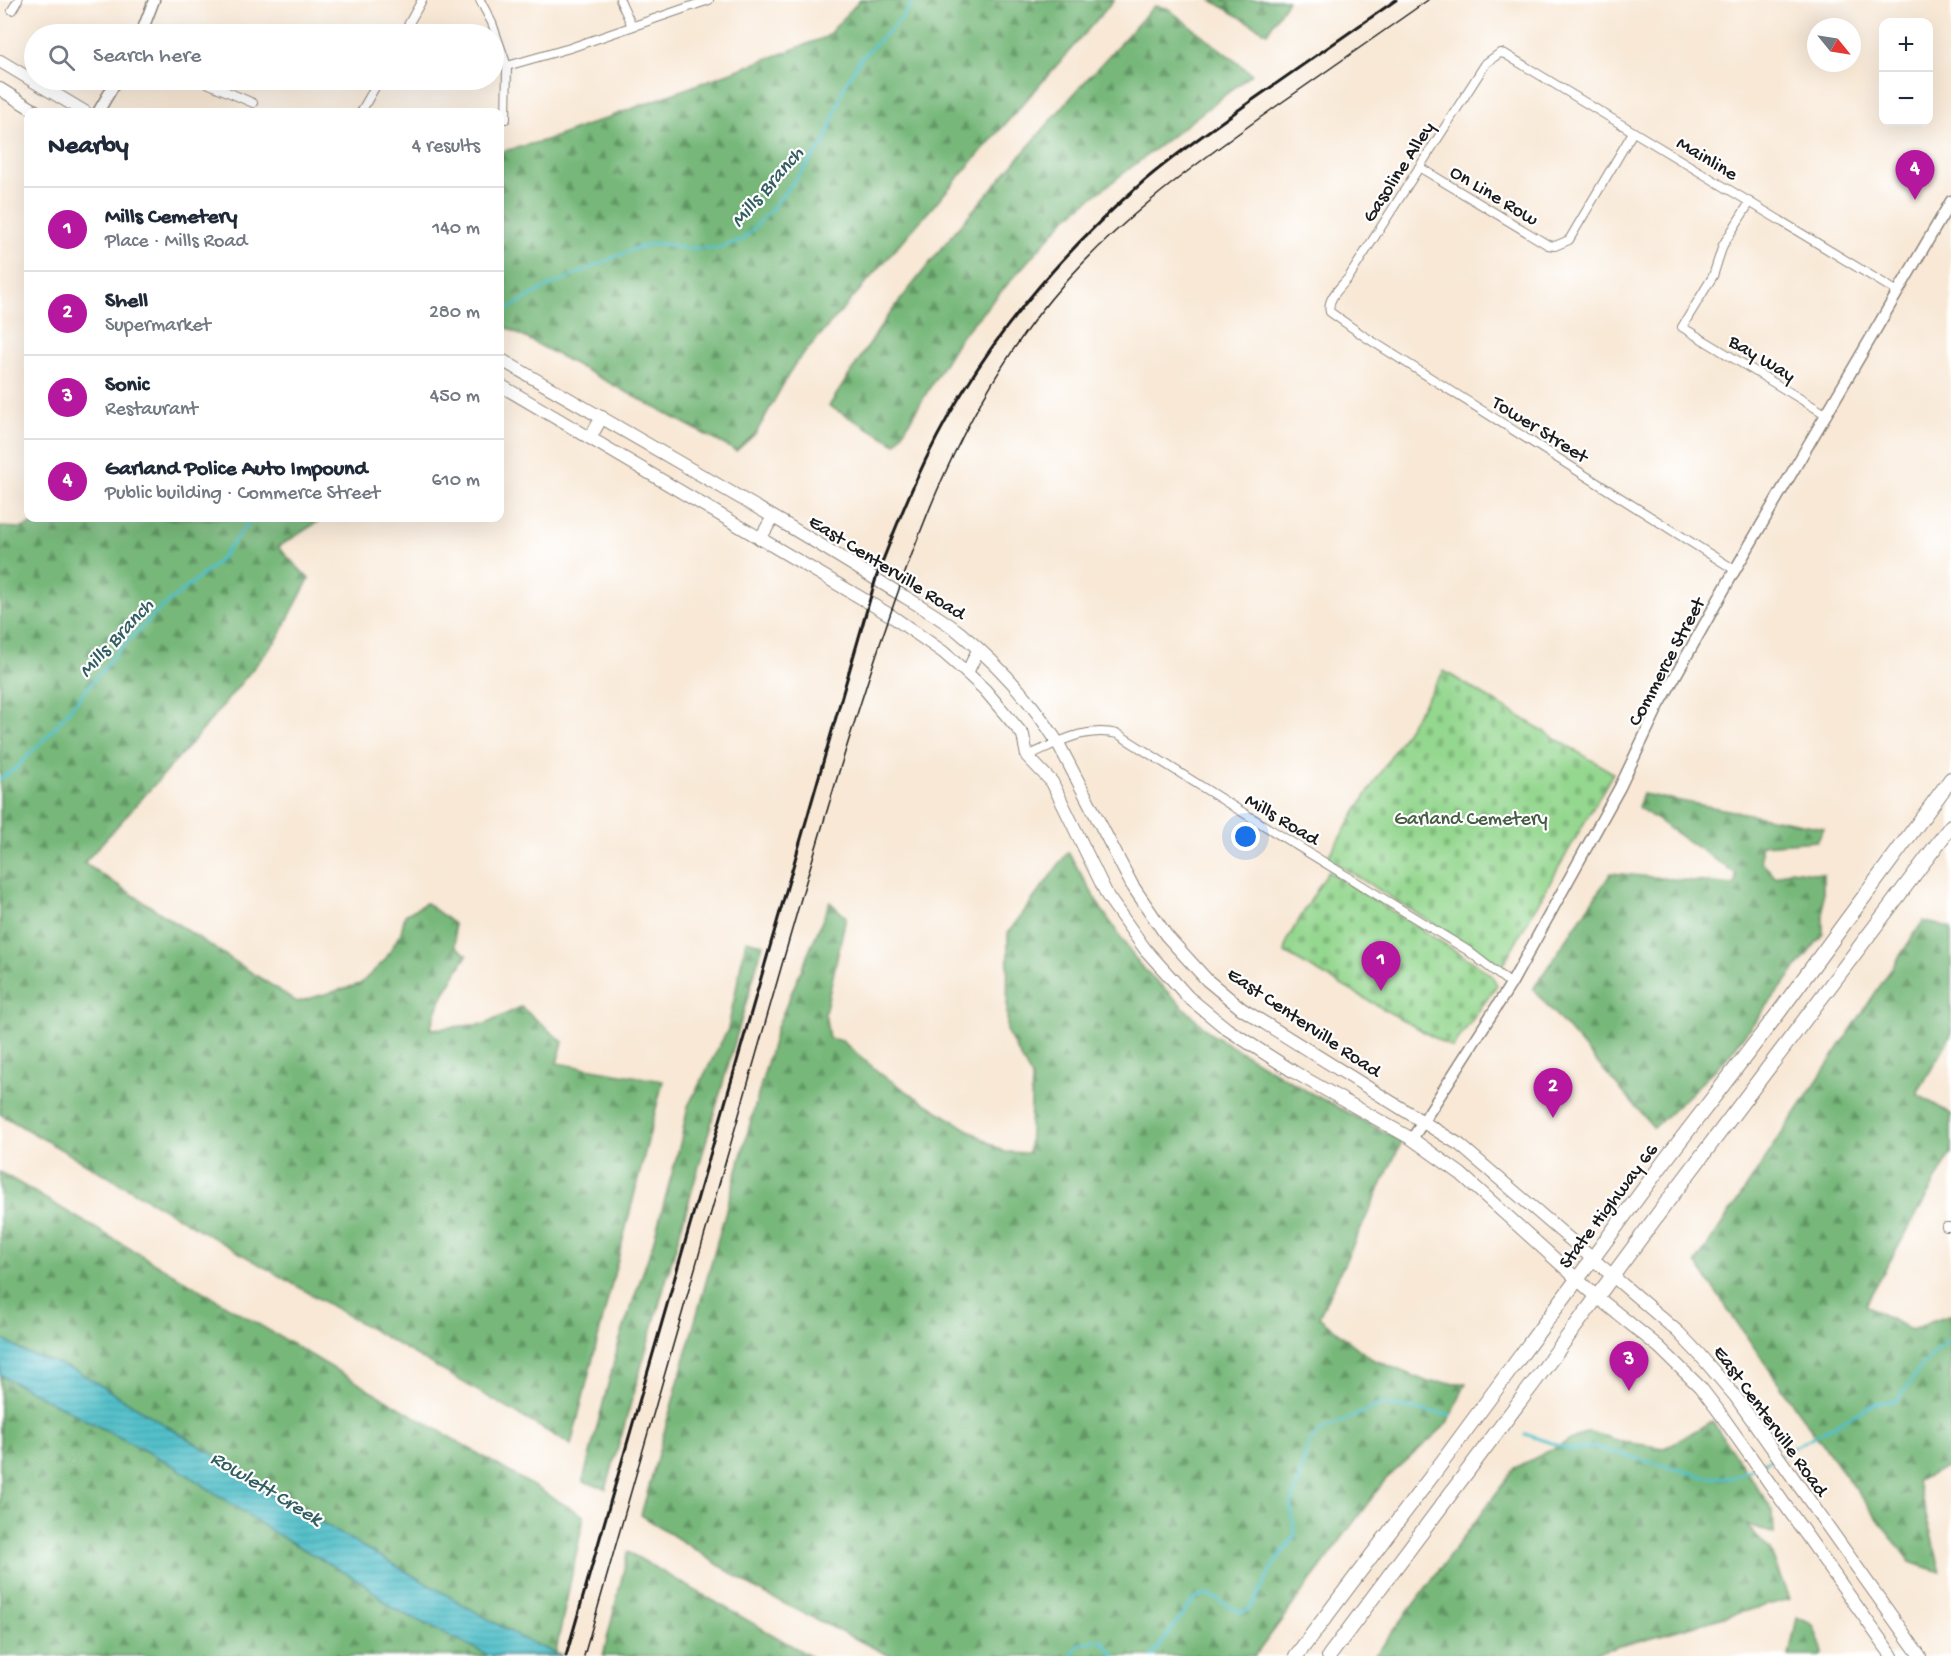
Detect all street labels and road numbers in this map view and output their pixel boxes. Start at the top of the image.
street label: Gasoline Alley [1359,118,1441,228]
street label: Mainline [1671,133,1742,188]
street label: On Line Row [1445,162,1542,233]
street label: Bay Way [1723,331,1799,389]
street label: Tower Street [1486,392,1593,471]
street label: East Centerville Road [803,511,971,628]
street label: Commerce Street [1625,593,1712,731]
street label: Mills Road [1240,790,1325,853]
street label: East Centerville Road [1222,964,1386,1085]
street label: State Highway 66 [1555,1139,1665,1274]
street label: East Centerville Road [1707,1342,1833,1504]

